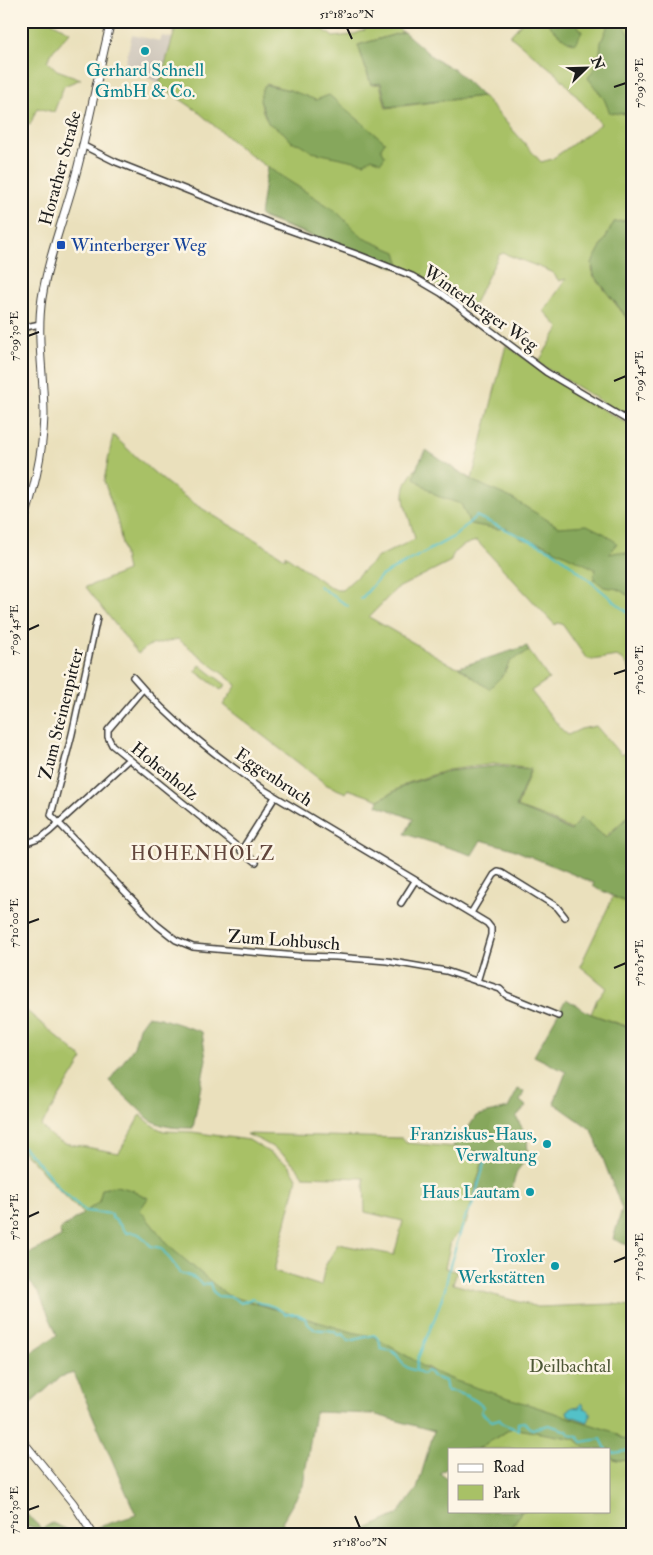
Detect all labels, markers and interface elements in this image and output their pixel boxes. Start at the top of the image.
text: 51°18'20"N [319,7,375,22]
north arrow [560,42,610,92]
marker: Gerhard Schnell GmbH & Co. [139,45,151,57]
text: N [587,53,608,73]
text: 7°09'30"E [632,58,647,108]
place label: Gerhard Schnell GmbH & Co. [86,59,204,103]
street label: Horather Straße [34,108,87,228]
place label: Winterberger Weg [70,234,207,257]
marker: Winterberger Weg [55,239,67,251]
street label: Winterberger Weg [418,260,544,357]
text: 7°09'30"E [7,311,22,361]
text: 7°09'45"E [632,350,647,401]
text: 7°09'45"E [7,604,22,655]
text: 7°10'00"E [632,645,647,695]
street label: Zum Steinenpitter [34,646,89,782]
street label: Hohenholz [126,737,203,806]
street label: Eggenbruch [230,743,317,812]
district label: HOHENHOLZ [131,842,275,866]
text: 7°10'00"E [7,898,22,948]
street label: Zum Lohbusch [227,925,341,956]
text: 7°10'15"E [632,939,647,986]
place label: Franziskus-Haus, Verwaltung [410,1123,538,1167]
marker: Franziskus-Haus, Verwaltung [541,1138,553,1150]
place label: Haus Lautam [422,1181,520,1204]
marker: Haus Lautam [524,1186,536,1198]
text: 7°10'15"E [7,1193,22,1240]
text: 7°10'30"E [632,1233,647,1281]
place label: Troxler Werkstätten [457,1245,545,1289]
marker: Troxler Werkstätten [549,1260,561,1272]
park label: Deilbachtal [529,1355,611,1378]
legend [448,1448,610,1512]
text: Road [493,1458,525,1477]
text: Park [493,1484,520,1503]
text: 7°10'30"E [7,1486,22,1534]
text: 51°18'00"N [332,1535,388,1550]

